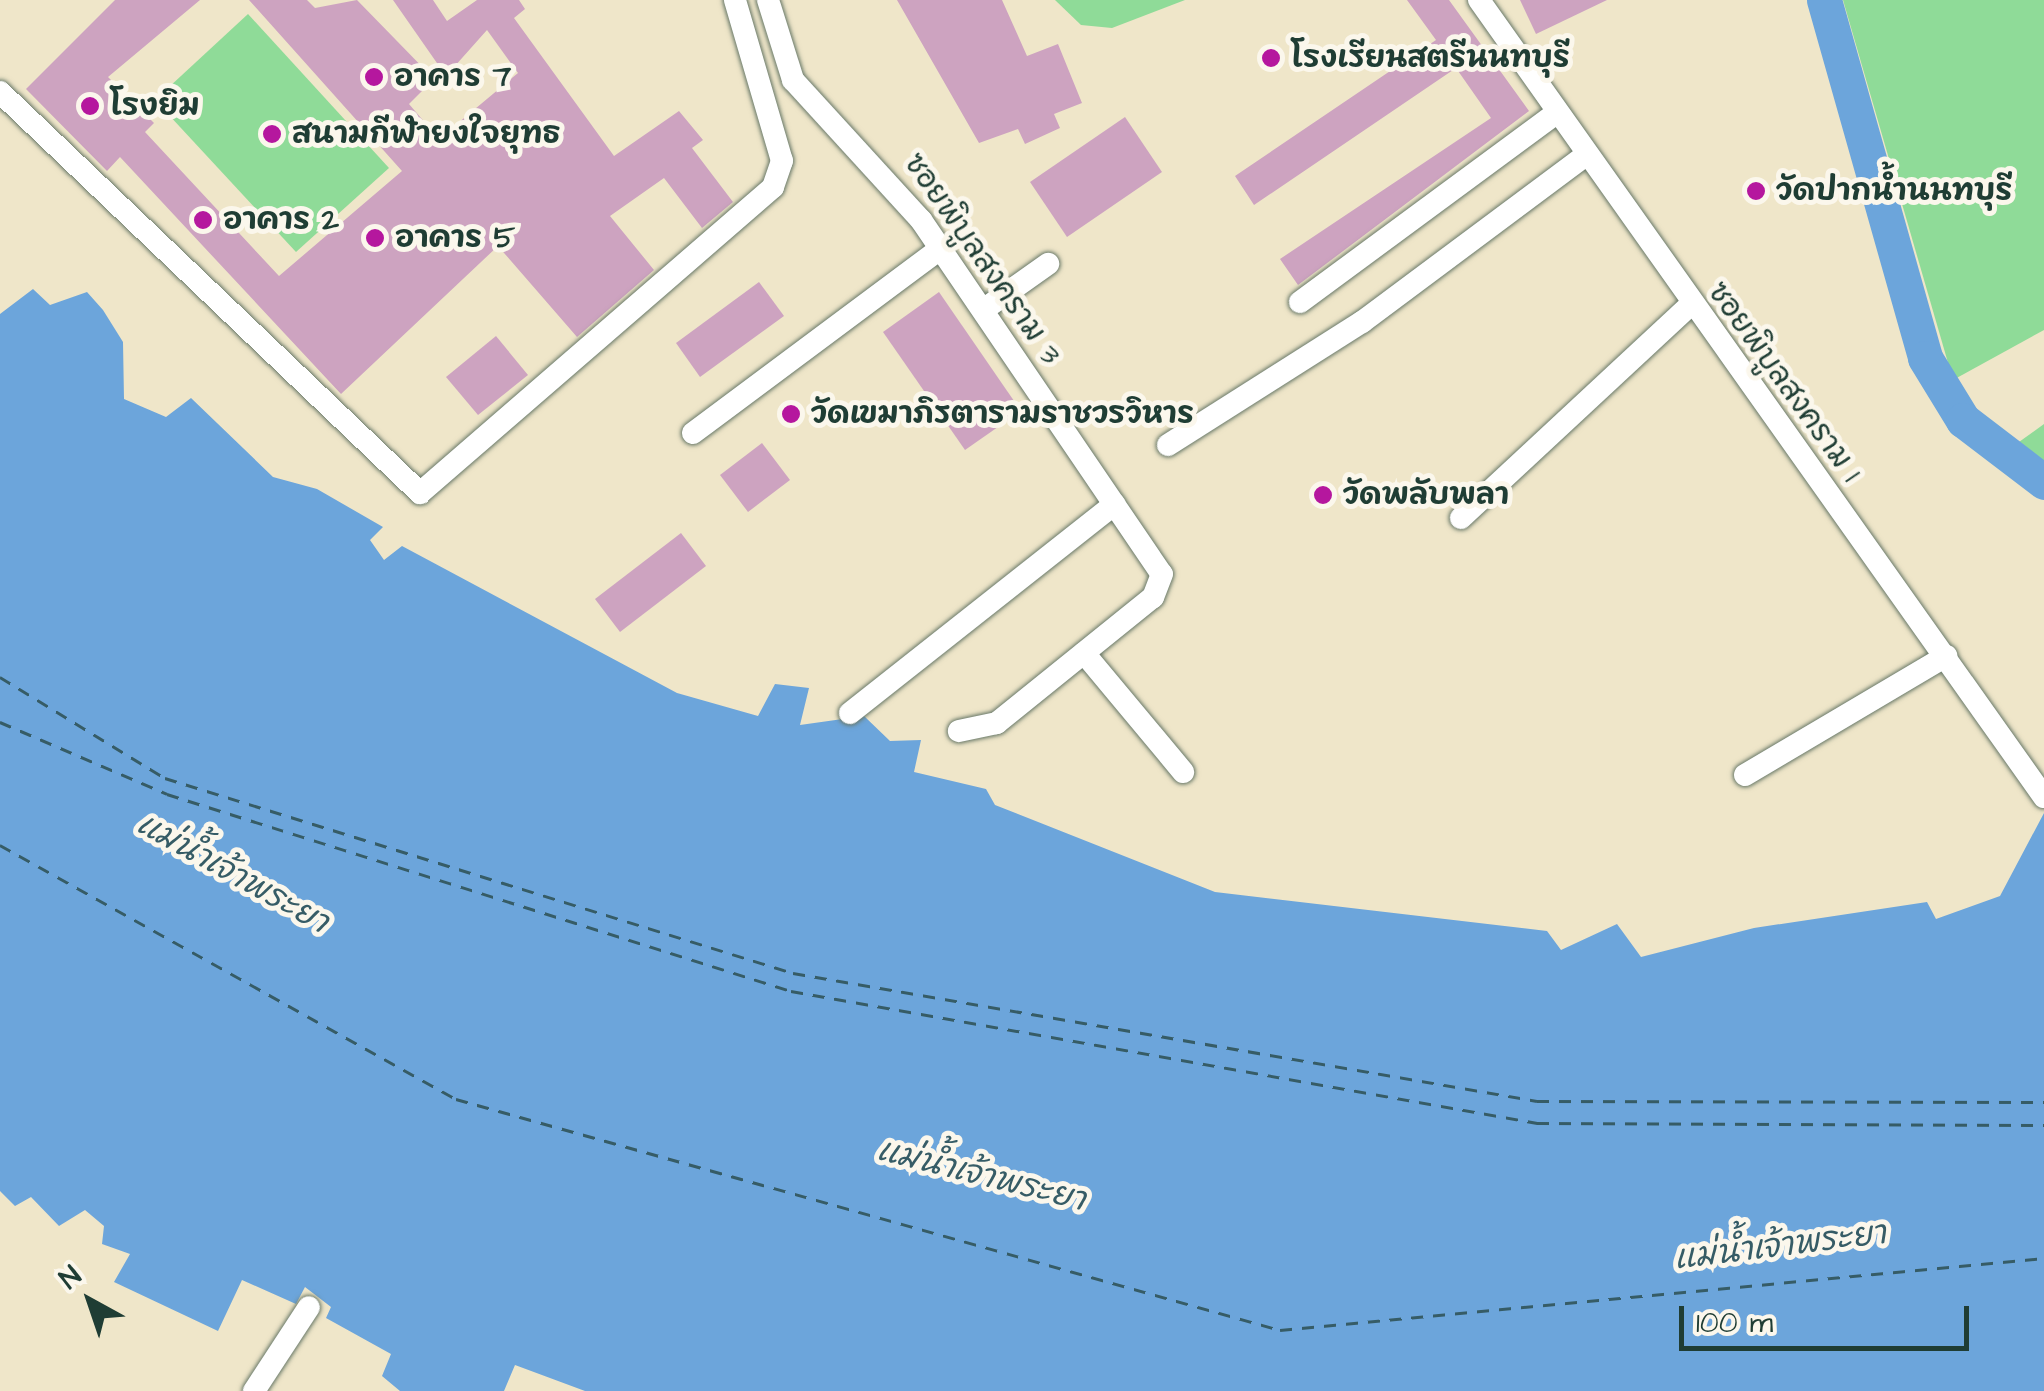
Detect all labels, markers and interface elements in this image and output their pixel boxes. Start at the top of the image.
place label: โรงเรียนสตรีนนทบุรี [1291,40,1570,76]
marker: โรงเรียนสตรีนนทบุรี [1260,47,1282,69]
place label: อาคาร 7 [394,59,511,95]
marker: อาคาร 7 [363,66,385,88]
place label: โรงยิม [110,88,200,124]
marker: โรงยิม [79,95,101,117]
place label: สนามกีฬายงใจยุทธ [292,116,561,152]
marker: สนามกีฬายงใจยุทธ [261,123,283,145]
street label: ซอยพิบูลสงคราม 3 [896,146,1068,372]
place label: วัดปากน้ำนนทบุรี [1776,173,2012,209]
marker: วัดปากน้ำนนทบุรี [1745,180,1767,202]
place label: อาคาร 2 [223,202,339,238]
marker: อาคาร 2 [192,209,214,231]
place label: อาคาร 5 [395,220,515,256]
marker: อาคาร 5 [364,227,386,249]
street label: ซอยพิบูลสงคราม 1 [1699,275,1869,489]
place label: วัดเขมาภิรตารามราชวรวิหาร [811,396,1194,432]
marker: วัดเขมาภิรตารามราชวรวิหาร [780,403,802,425]
place label: วัดพลับพลา [1343,477,1509,513]
marker: วัดพลับพลา [1312,484,1334,506]
water label: แม่น้ำเจ้าพระยา [130,806,334,942]
water label: แม่น้ำเจ้าพระยา [873,1132,1089,1220]
water label: แม่น้ำเจ้าพระยา [1672,1215,1888,1279]
north arrow [40,1251,140,1351]
text: N [51,1257,90,1298]
scale bar [1684,1286,1974,1348]
text: 100 m [1696,1302,1773,1344]

